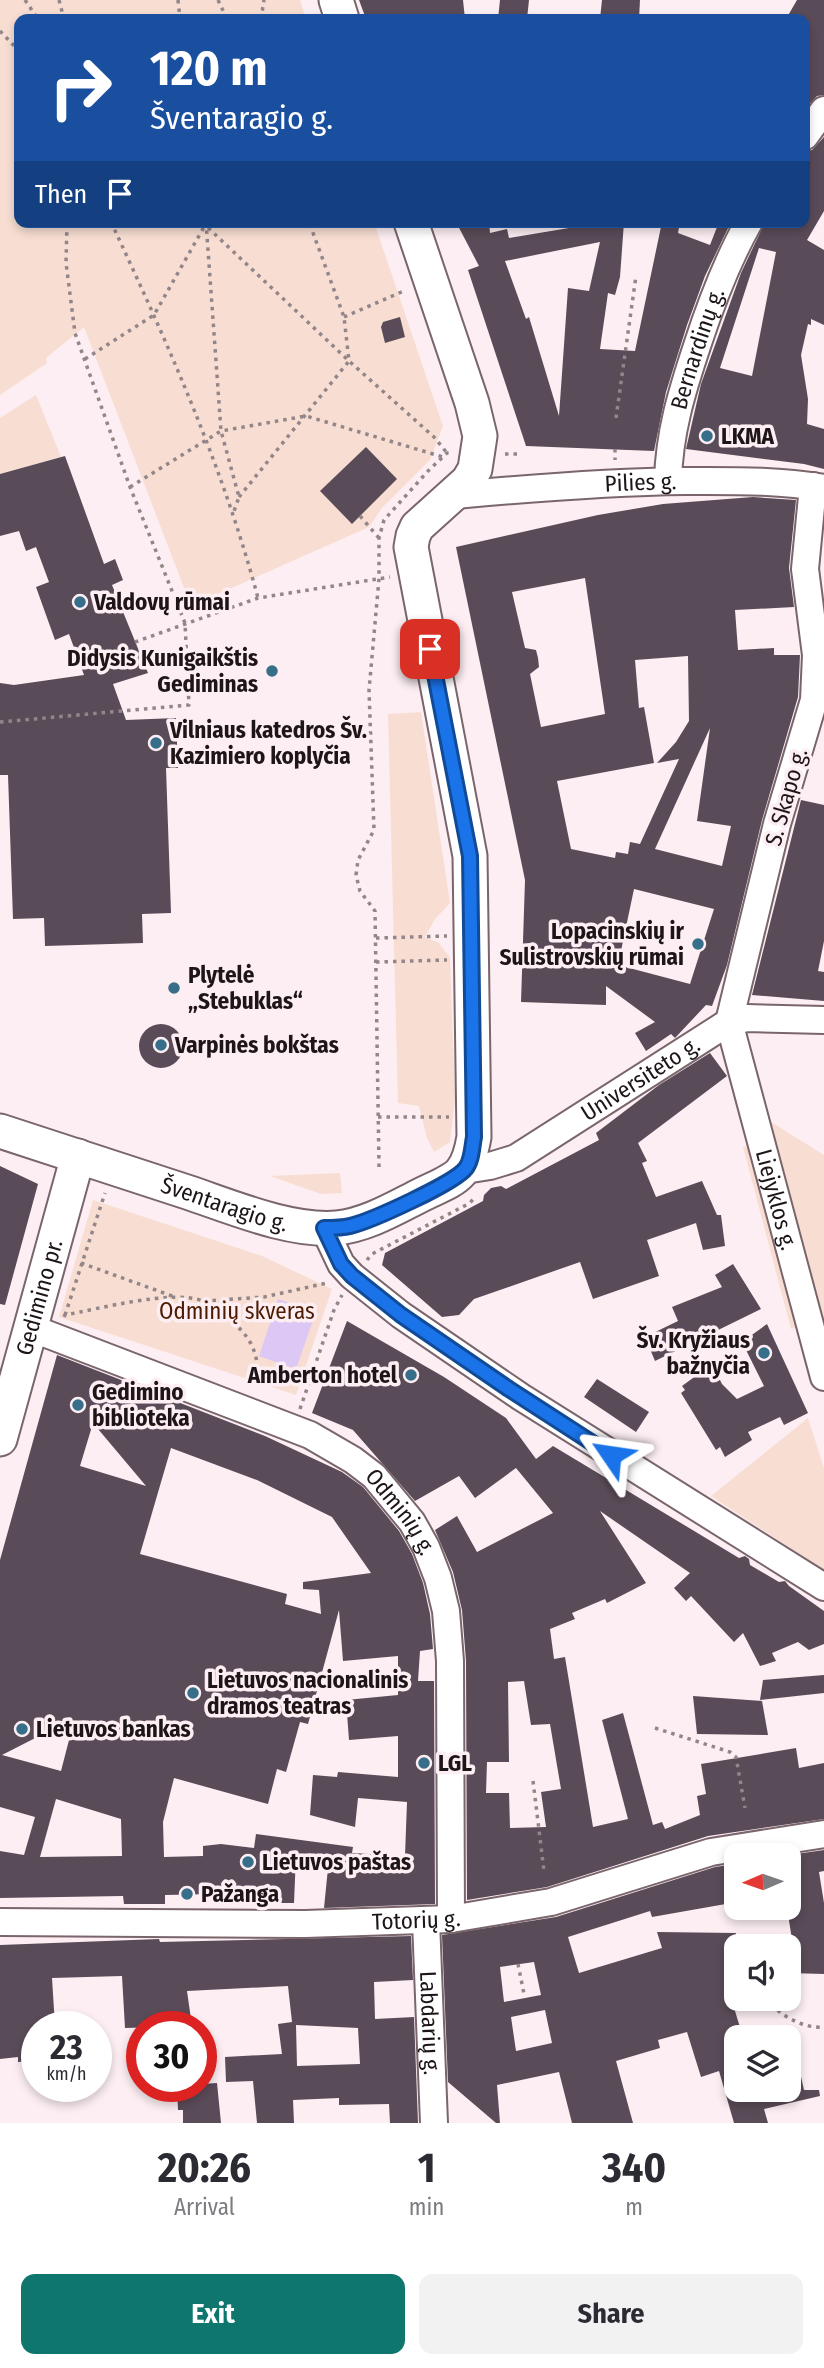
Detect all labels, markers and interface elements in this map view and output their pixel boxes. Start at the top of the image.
text: 120 m [150,39,268,98]
icon: right [35,42,126,133]
text: Šventaragio g. [150,99,333,137]
icon: arrive [101,175,139,213]
text: Then [35,179,87,210]
street label: Bernardinų g. [664,284,730,412]
place label: LKMA [721,422,775,450]
marker: LKMA [699,428,715,444]
street label: Pilies g. [604,467,677,498]
place label: Valdovų rūmai [93,588,230,616]
marker: Valdovų rūmai [72,594,88,610]
pin [400,619,460,679]
icon: arrive [411,630,449,668]
place label: Didysis Kunigaikštis Gediminas [67,644,258,698]
marker: Didysis Kunigaikštis Gediminas [264,663,280,679]
place label: Vilniaus katedros Šv. Kazimiero koplyčia [169,715,367,770]
marker: Vilniaus katedros Šv. Kazimiero koplyčia [148,735,164,751]
street label: S. Skapo g. [759,745,813,849]
place label: Lopacinskių ir Sulistrovskių rūmai [499,917,685,971]
marker: Lopacinskių ir Sulistrovskių rūmai [690,936,706,952]
place label: Plytelė „Stebuklas“ [188,961,303,1015]
marker: Plytelė „Stebuklas“ [166,980,182,996]
street label: Universiteto g. [576,1030,705,1127]
place label: Varpinės bokštas [174,1031,339,1059]
marker: Varpinės bokštas [153,1037,169,1053]
street label: Liejyklos g. [750,1146,803,1253]
street label: Šventaragio g. [158,1170,290,1237]
street label: Gedimino pr. [10,1236,68,1358]
park label: Odminių skveras [159,1297,315,1325]
place label: Šv. Kryžiaus bažnyčia [637,1325,750,1380]
marker: Šv. Kryžiaus bažnyčia [756,1345,772,1361]
place label: Amberton hotel [247,1361,398,1389]
marker: Amberton hotel [403,1367,419,1383]
place label: Gedimino biblioteka [92,1378,190,1432]
marker: Gedimino biblioteka [70,1397,86,1413]
position arrow [574,1418,648,1492]
street label: Odminių g. [360,1463,442,1559]
place label: Lietuvos nacionalinis dramos teatras [207,1666,408,1720]
marker: Lietuvos nacionalinis dramos teatras [185,1685,201,1701]
place label: Lietuvos bankas [36,1715,191,1743]
marker: Lietuvos bankas [14,1721,30,1737]
place label: LGL [438,1749,472,1777]
marker: LGL [416,1755,432,1771]
north arrow [724,1843,802,1920]
map controls [724,1843,801,2102]
place label: Lietuvos paštas [262,1848,411,1876]
marker: Lietuvos paštas [240,1854,256,1870]
place label: Pažanga [201,1880,279,1908]
marker: Pažanga [179,1886,195,1902]
street label: Totorių g. [372,1904,462,1936]
button: sound [724,1934,801,2011]
street label: Labdarių g. [414,1970,446,2076]
speed limit sign: 30 [126,2011,217,2102]
button: layers [724,2025,801,2102]
text: 23 [50,2026,83,2068]
text: km/h [46,2063,87,2085]
text: 20:26 [158,2143,251,2193]
text: 1 [418,2143,435,2193]
text: 340 [602,2143,666,2193]
text: Arrival [174,2193,235,2221]
text: min [409,2193,444,2221]
text: m [625,2193,643,2221]
button: Exit [21,2274,405,2354]
button: Share [419,2274,803,2354]

